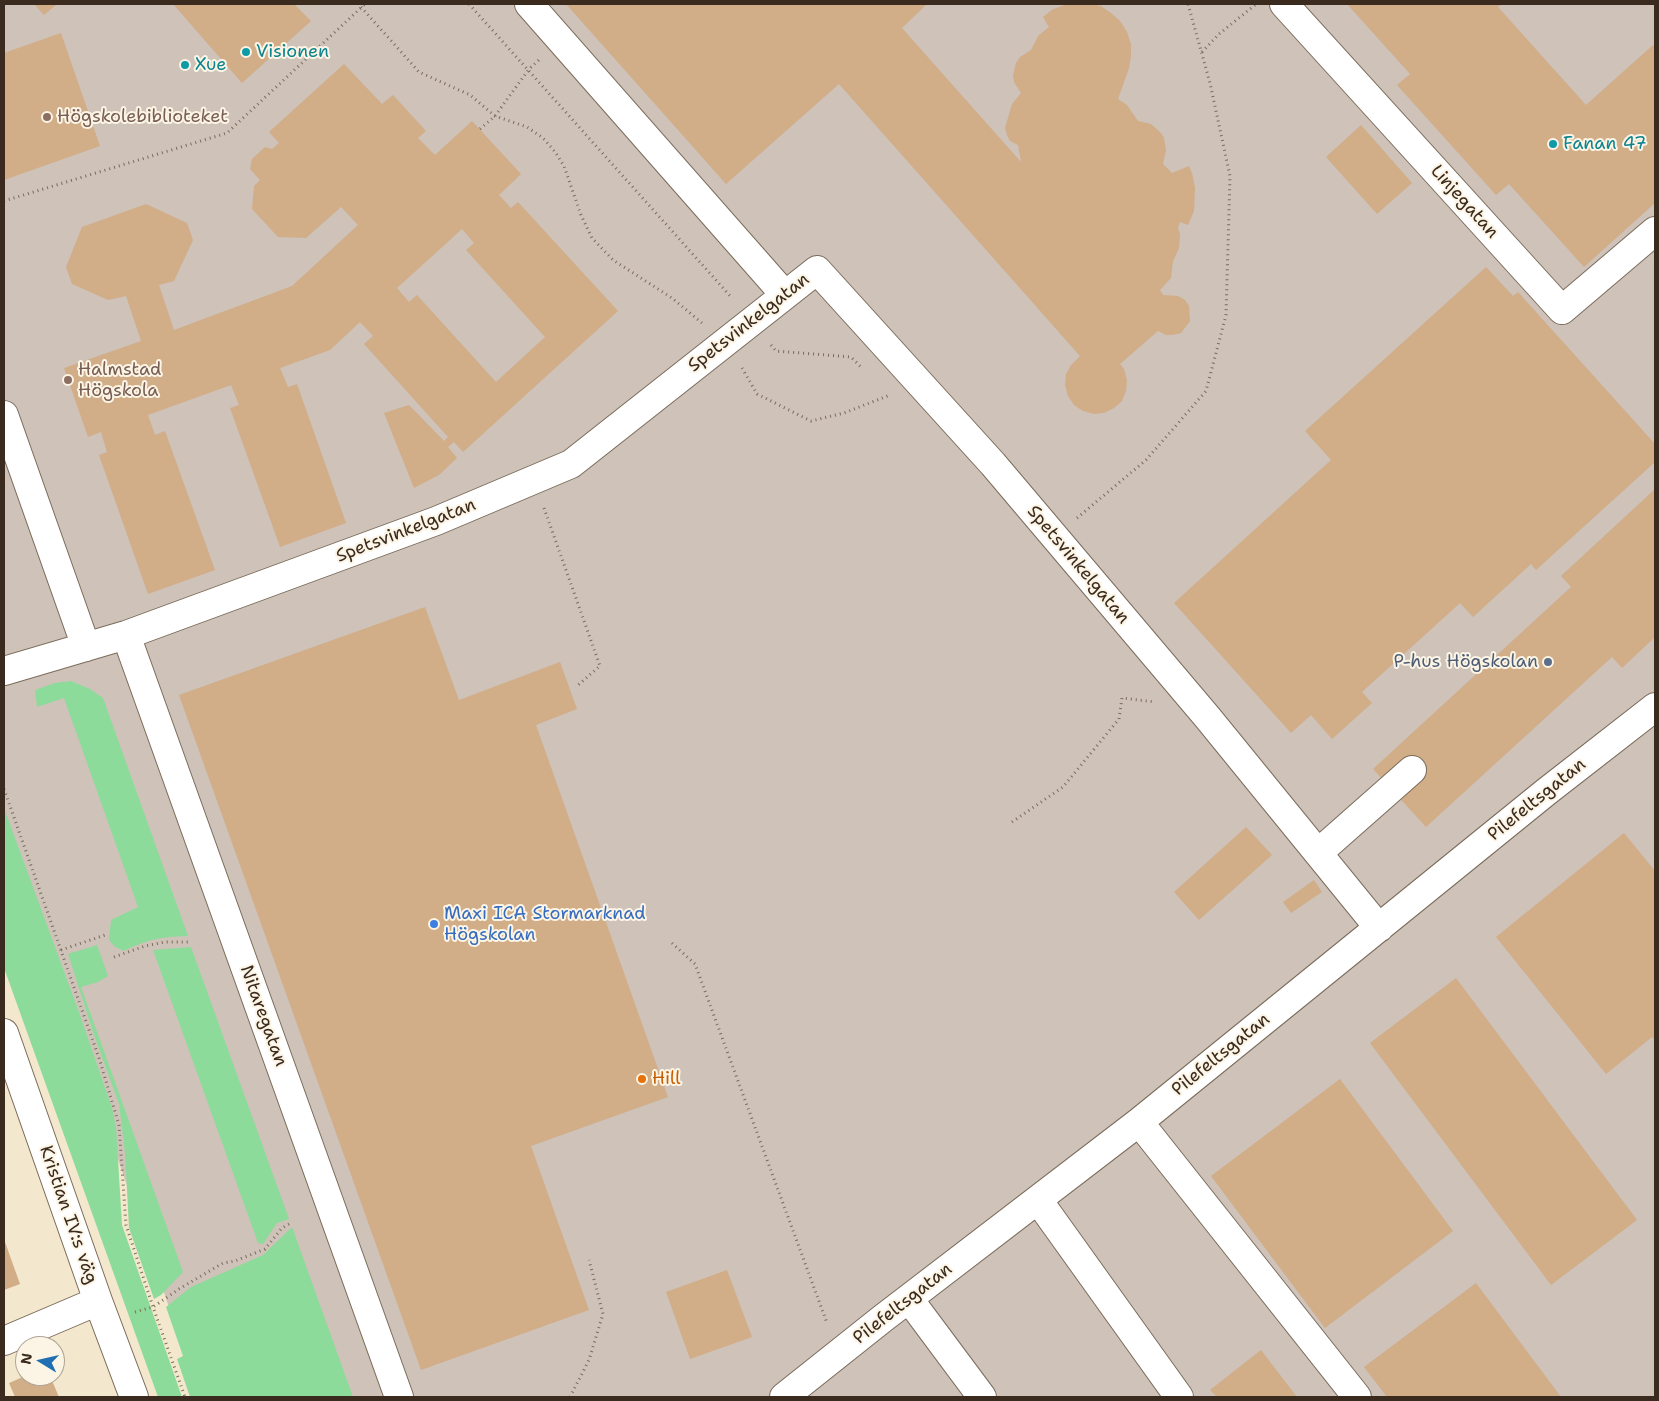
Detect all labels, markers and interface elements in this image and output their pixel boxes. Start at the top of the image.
place label: Visionen [256,41,329,63]
marker: Visionen [240,46,252,58]
place label: Xue [195,54,226,76]
marker: Xue [179,59,191,71]
place label: Högskolebiblioteket [57,106,228,128]
marker: Högskolebiblioteket [41,111,53,123]
place label: Fanan 47 [1563,133,1647,155]
marker: Fanan 47 [1547,138,1559,150]
street label: Linjegatan [1425,161,1503,243]
street label: Spetsvinkelgatan [684,269,814,377]
place label: Halmstad Högskola [78,359,161,402]
marker: Halmstad Högskola [62,374,74,386]
street label: Spetsvinkelgatan [333,494,479,568]
street label: Spetsvinkelgatan [1022,501,1134,629]
place label: P-hus Högskolan [1393,651,1538,673]
marker: P-hus Högskolan [1542,656,1554,668]
street label: Pilefeltsgatan [1484,754,1590,846]
place label: Maxi ICA Stormarknad Högskolan [444,903,646,946]
marker: Maxi ICA Stormarknad Högskolan [428,918,440,930]
street label: Nitaregatan [235,963,291,1069]
street label: Pilefeltsgatan [1168,1009,1274,1101]
place label: Hill [652,1068,681,1090]
marker: Hill [636,1073,648,1085]
street label: Kristian IV:s väg [34,1143,102,1287]
street label: Pilefeltsgatan [849,1259,957,1349]
north arrow [15,1336,65,1386]
text: N [16,1352,36,1366]

